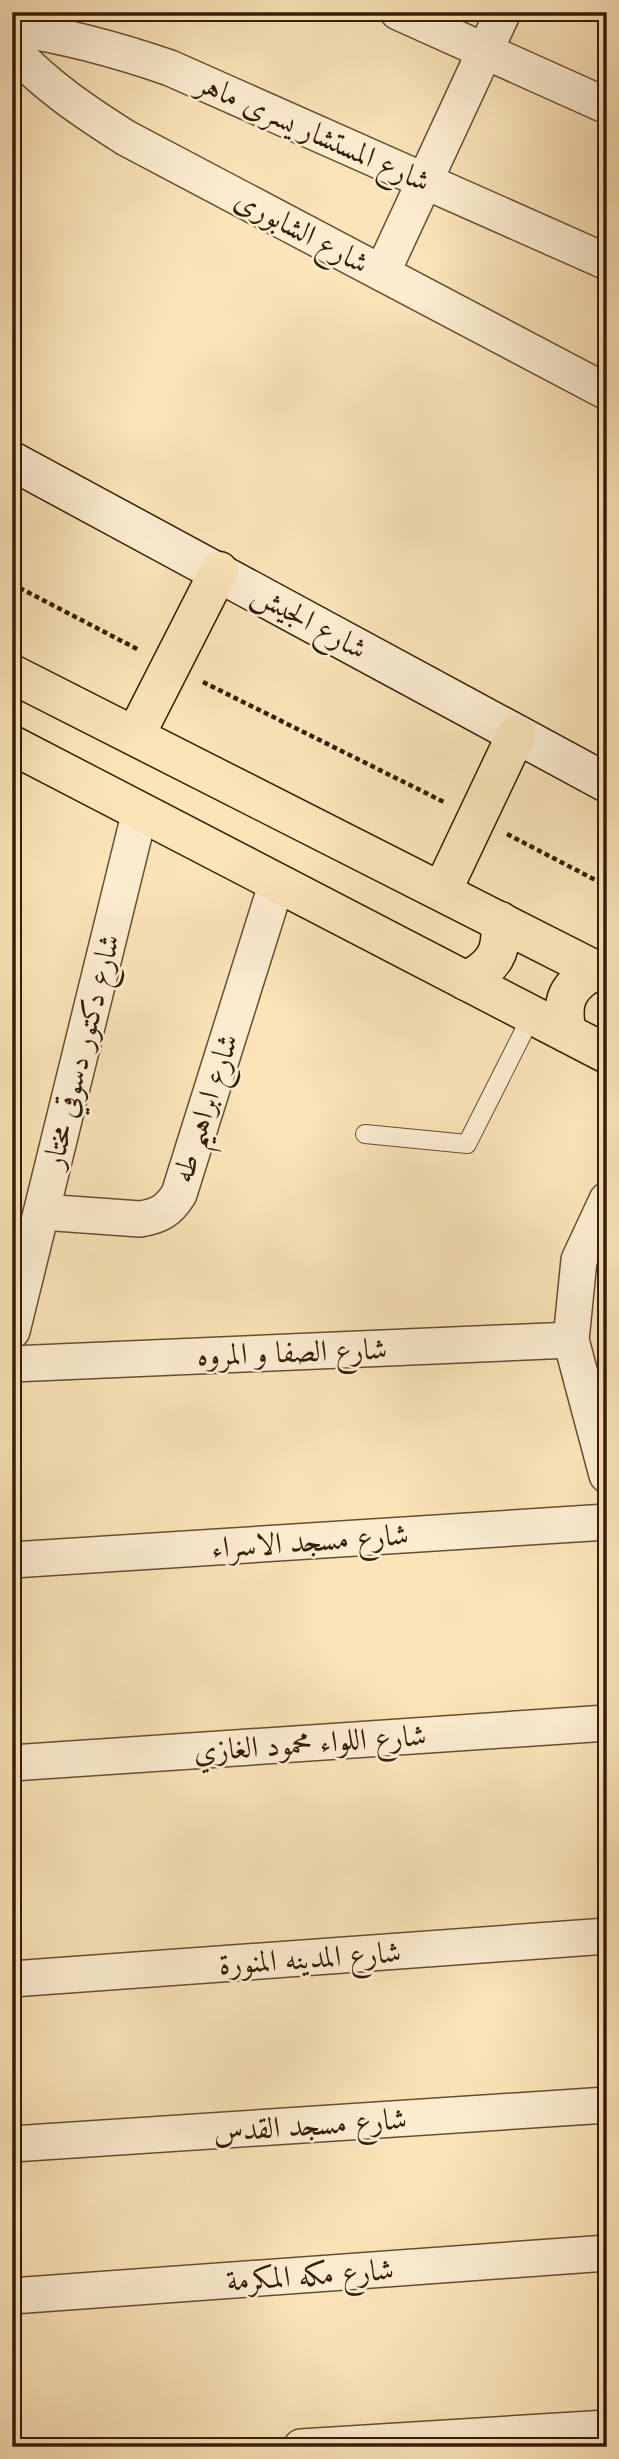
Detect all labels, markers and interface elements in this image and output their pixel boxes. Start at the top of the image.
street label: شارع المستشار يسرى ماهر [187,61,437,206]
street label: شارع الشابورى [225,179,376,288]
street label: شارع الجيش [243,573,374,673]
street label: شارع دكتور دسوقي مختار [32,930,134,1176]
street label: شارع ابراهيم طه [162,1028,256,1190]
street label: شارع الصفا و المروه [196,1329,388,1380]
street label: شارع مسجد الاسراء [210,1514,410,1573]
street label: شارع اللواء محمود الغازي [192,1715,428,1776]
street label: شارع المدينه المنورة [218,1932,403,1989]
street label: شارع مسجد القدس [212,2098,409,2157]
street label: شارع مكه المكرمة [225,2249,396,2306]

